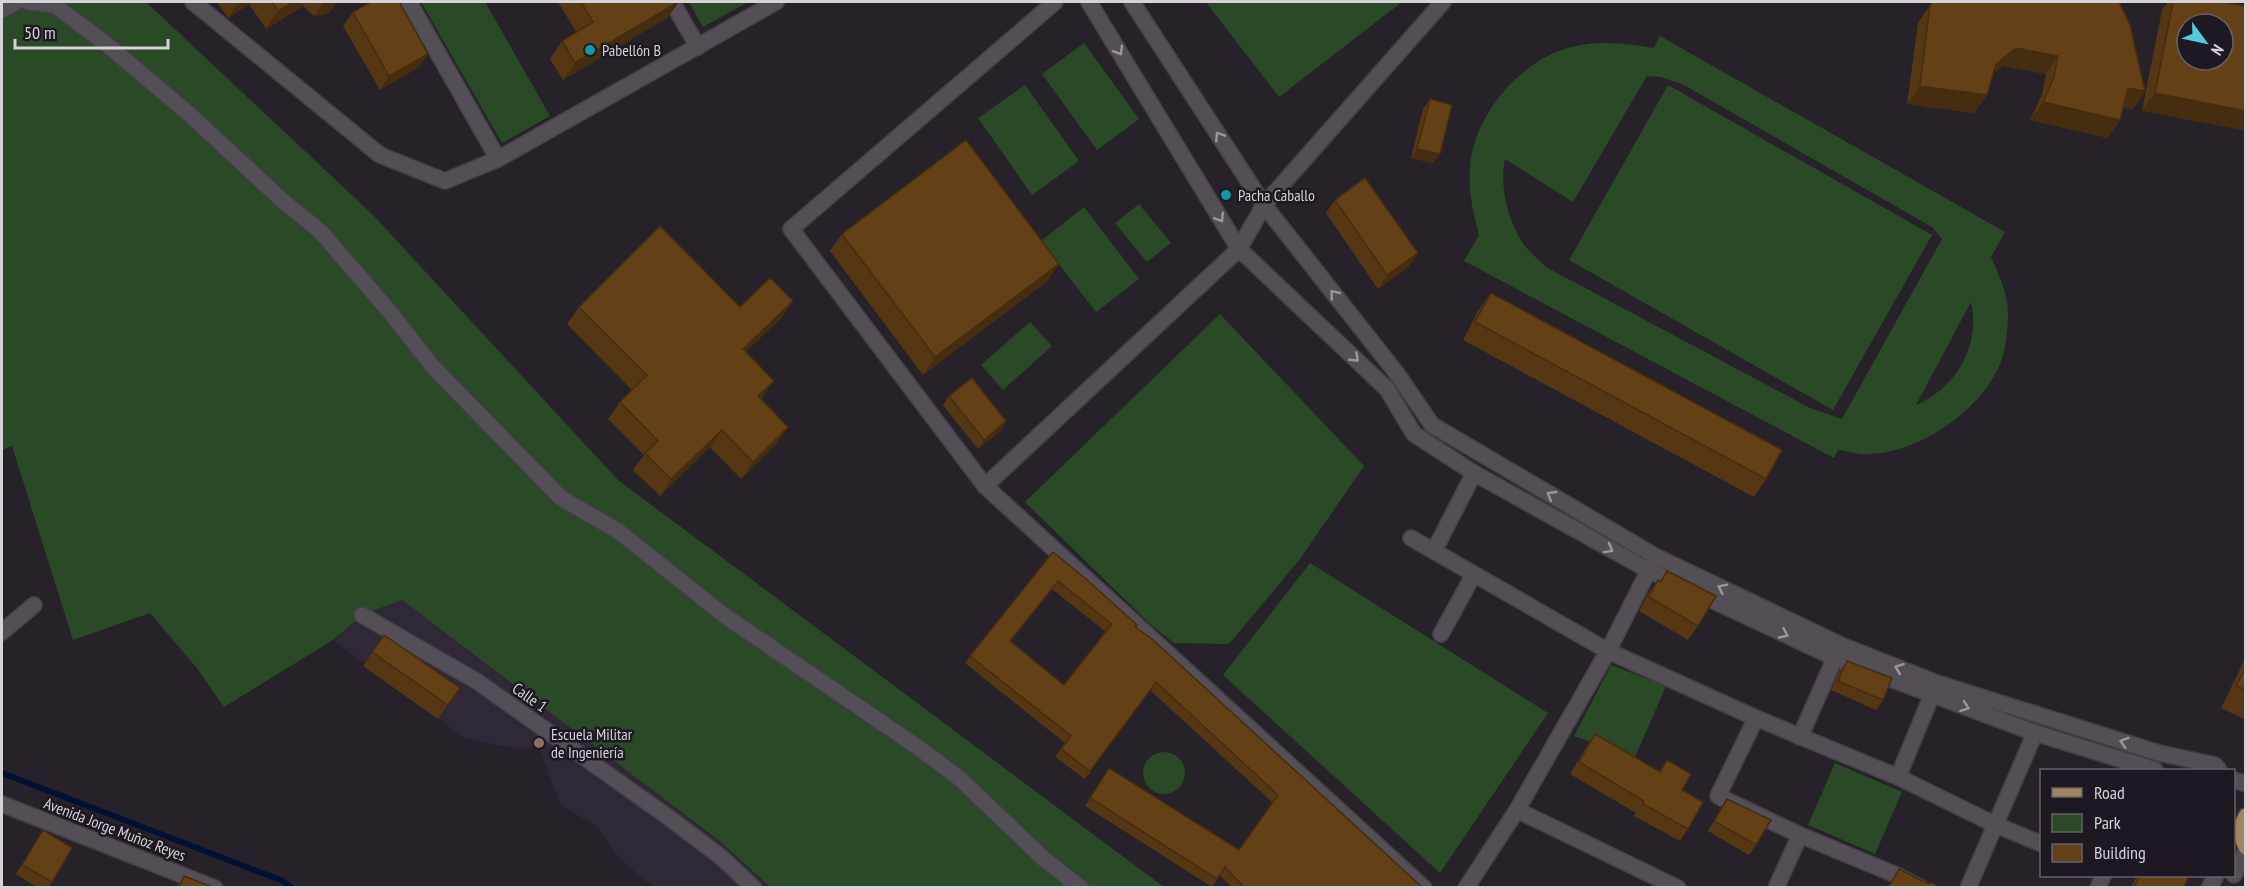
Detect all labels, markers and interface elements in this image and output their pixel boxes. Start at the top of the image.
scale bar [15,12,168,50]
north arrow [2175,12,2235,72]
text: 50 m [24,21,56,44]
place label: Pabellón B [602,40,661,60]
text: N [2207,41,2228,59]
marker: Pabellón B [583,43,597,57]
one-way arrow [1112,45,1123,56]
one-way arrow [1215,132,1226,143]
place label: Pacha Caballo [1238,185,1315,205]
marker: Pacha Caballo [1219,188,1233,202]
one-way arrow [1213,212,1225,222]
one-way arrow [1330,289,1341,300]
one-way arrow [1348,351,1358,362]
one-way arrow [1547,490,1557,502]
one-way arrow [1603,542,1613,553]
one-way arrow [1717,584,1728,595]
one-way arrow [1778,627,1789,639]
one-way arrow [1895,663,1906,675]
street label: Calle 1 [509,678,551,716]
one-way arrow [1959,699,1970,712]
place label: Escuela Militar de Ingeniería [551,724,633,762]
marker: Escuela Militar de Ingeniería [532,736,546,750]
one-way arrow [2120,737,2130,749]
legend [2040,769,2235,877]
text: Road [2094,781,2125,804]
street label: Avenida Jorge Muñoz Reyes [41,793,189,865]
text: Park [2094,811,2121,834]
text: Building [2094,841,2146,864]

